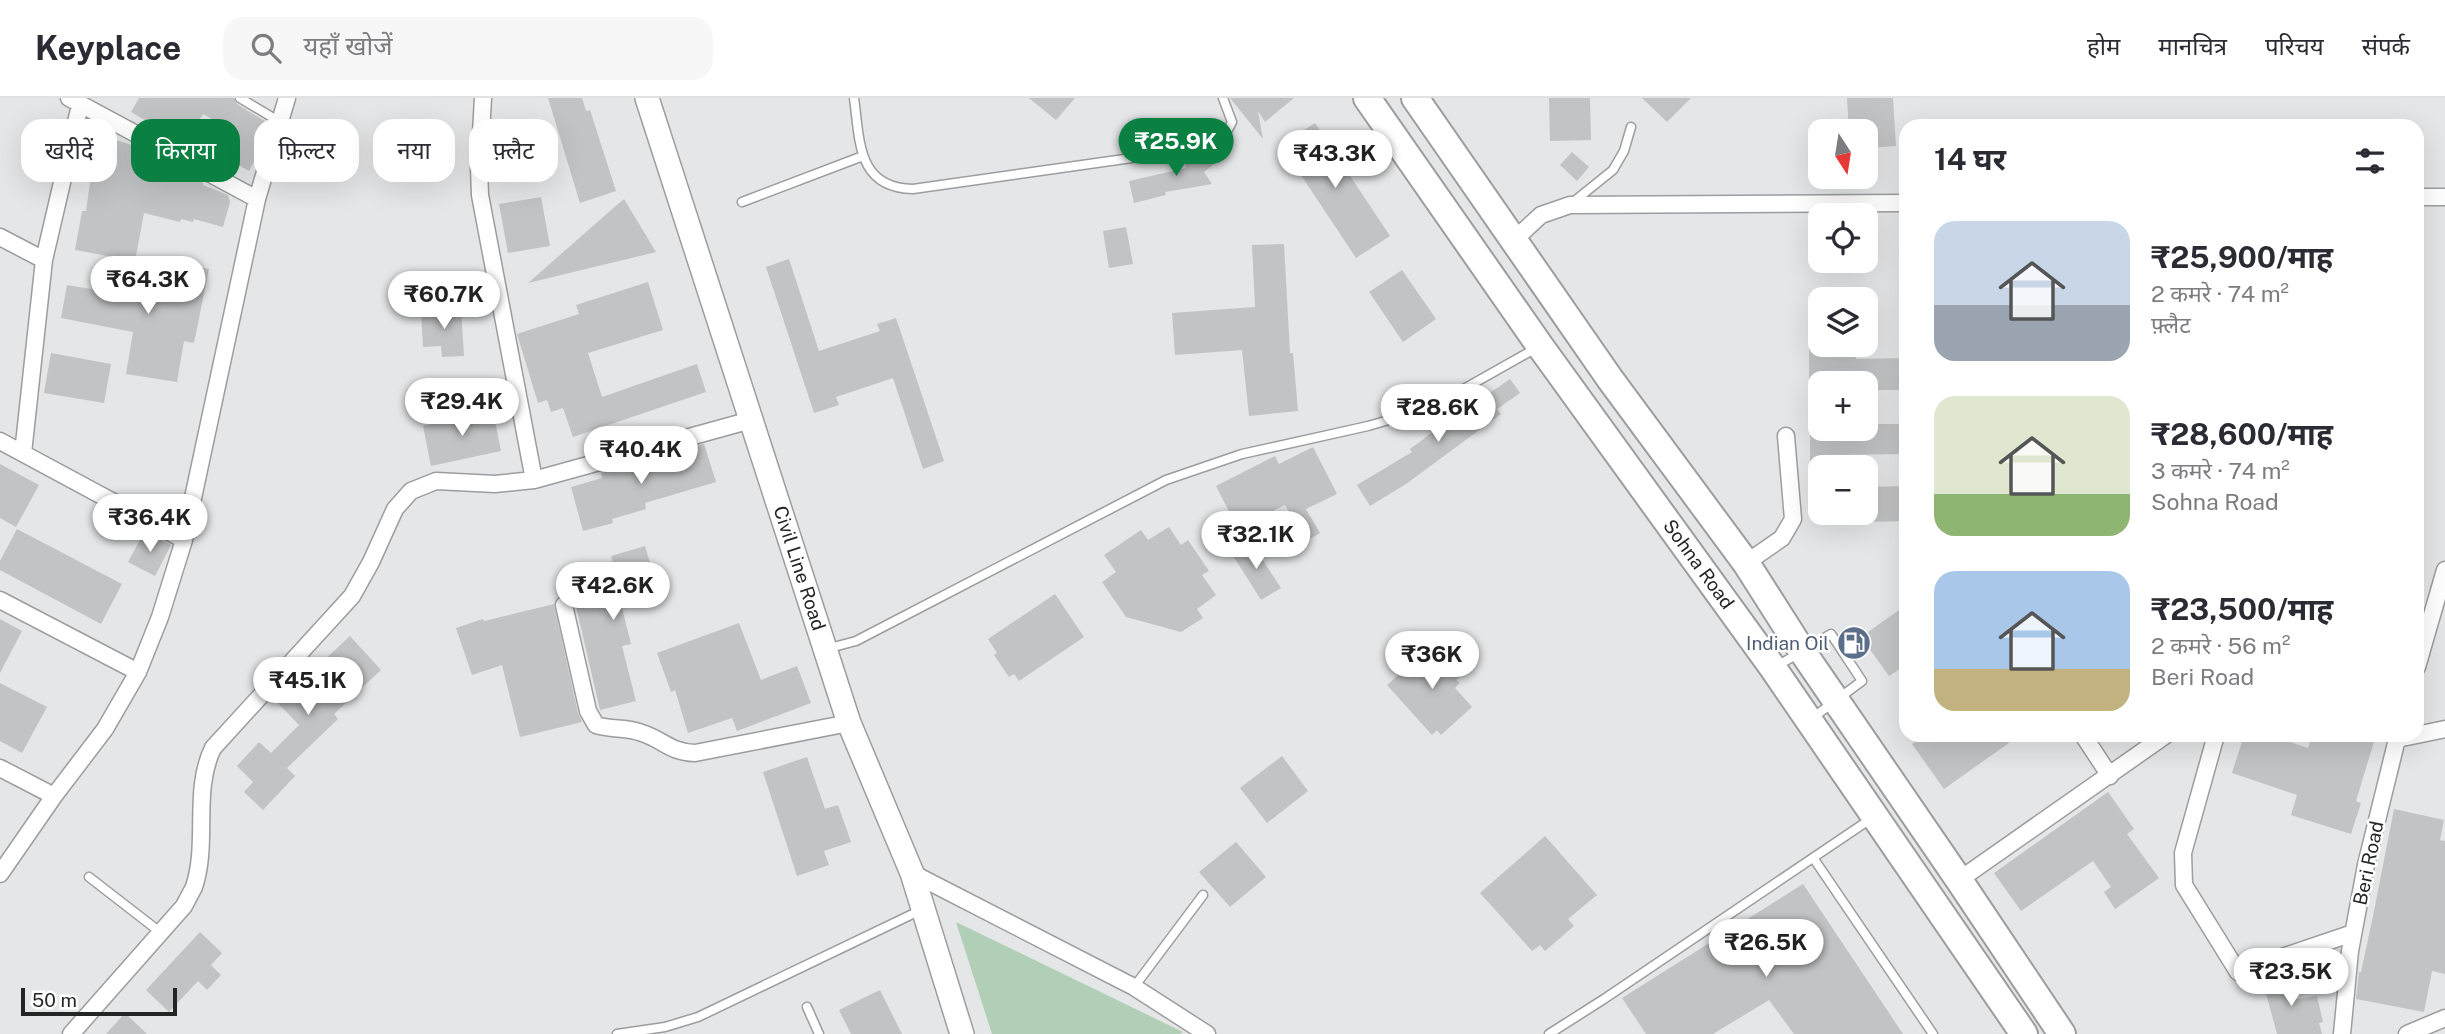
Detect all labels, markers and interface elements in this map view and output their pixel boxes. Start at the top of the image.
search box [223,17,713,80]
text: Keyplace [35,29,181,67]
icon: search [247,29,285,67]
text: यहाँ खोजें [303,30,392,61]
text: होम [2087,32,2120,60]
text: मानचित्र [2158,32,2227,60]
text: परिचय [2265,32,2324,60]
text: संपर्क [2362,32,2410,60]
pin: ₹25.9K [1119,118,1233,178]
chip: खरीदें [21,119,117,182]
chip: किराया [131,119,240,182]
chip: फ़िल्टर [254,119,359,182]
chip: नया [373,119,455,182]
chip: फ़्लैट [469,119,558,182]
north arrow [1808,119,1878,189]
map controls [1808,119,1878,525]
text: ₹25.9K [1135,127,1217,154]
pin: ₹43.3K [1278,130,1392,190]
text: ₹43.3K [1293,139,1377,166]
text: 14 घर [1934,141,2006,177]
icon: filters [2351,142,2389,180]
button: locate [1808,203,1878,273]
text: ₹25,900/माह [2151,239,2333,275]
icon: home [1990,249,2074,333]
pin: ₹64.3K [91,256,205,316]
text: ₹64.3K [107,265,189,292]
pin: ₹60.7K [387,272,501,331]
text: ₹60.7K [404,280,484,307]
text: 2 कमरे · 74 m² [2151,280,2289,307]
button: layers [1808,287,1878,357]
text: फ़्लैट [2151,311,2191,338]
button: + [1808,371,1878,441]
pin: ₹29.4K [405,378,519,438]
pin: ₹28.6K [1381,384,1495,444]
text: ₹29.4K [421,387,503,414]
text: ₹28.6K [1397,393,1479,420]
text: ₹28,600/माह [2151,416,2333,452]
icon: home [1990,424,2074,508]
pin: ₹40.4K [584,426,698,486]
text: ₹40.4K [600,435,682,462]
button: − [1808,455,1878,525]
text: 3 कमरे · 74 m² [2151,457,2290,484]
text: Sohna Road [2151,488,2279,515]
pin: ₹36.4K [93,494,207,554]
text: ₹36.4K [109,503,191,530]
street label: Civil Line Road [770,503,830,633]
pin: ₹32.1K [1199,512,1313,571]
street label: Sohna Road [1659,515,1739,613]
text: ₹32.1K [1217,520,1295,547]
pin: ₹42.6K [556,562,670,622]
text: ₹42.6K [572,571,654,598]
text: ₹23,500/माह [2151,591,2333,627]
icon: home [1990,599,2074,683]
fuel station icon: Indian Oil [1835,624,1873,662]
pin: ₹36K [1391,632,1473,691]
place label: Indian Oil [1746,632,1829,654]
text: 2 कमरे · 56 m² [2151,632,2290,659]
text: ₹36K [1401,640,1463,667]
pin: ₹45.1K [251,658,365,717]
text: Beri Road [2151,663,2254,690]
text: ₹45.1K [269,666,347,693]
street label: Beri Road [2348,819,2388,907]
pin: ₹26.5K [1709,920,1823,979]
text: ₹26.5K [1725,928,1807,955]
pin: ₹23.5K [2234,948,2348,1008]
text: ₹23.5K [2250,957,2332,984]
scale bar [21,985,177,1017]
text: 50 m [32,989,77,1011]

